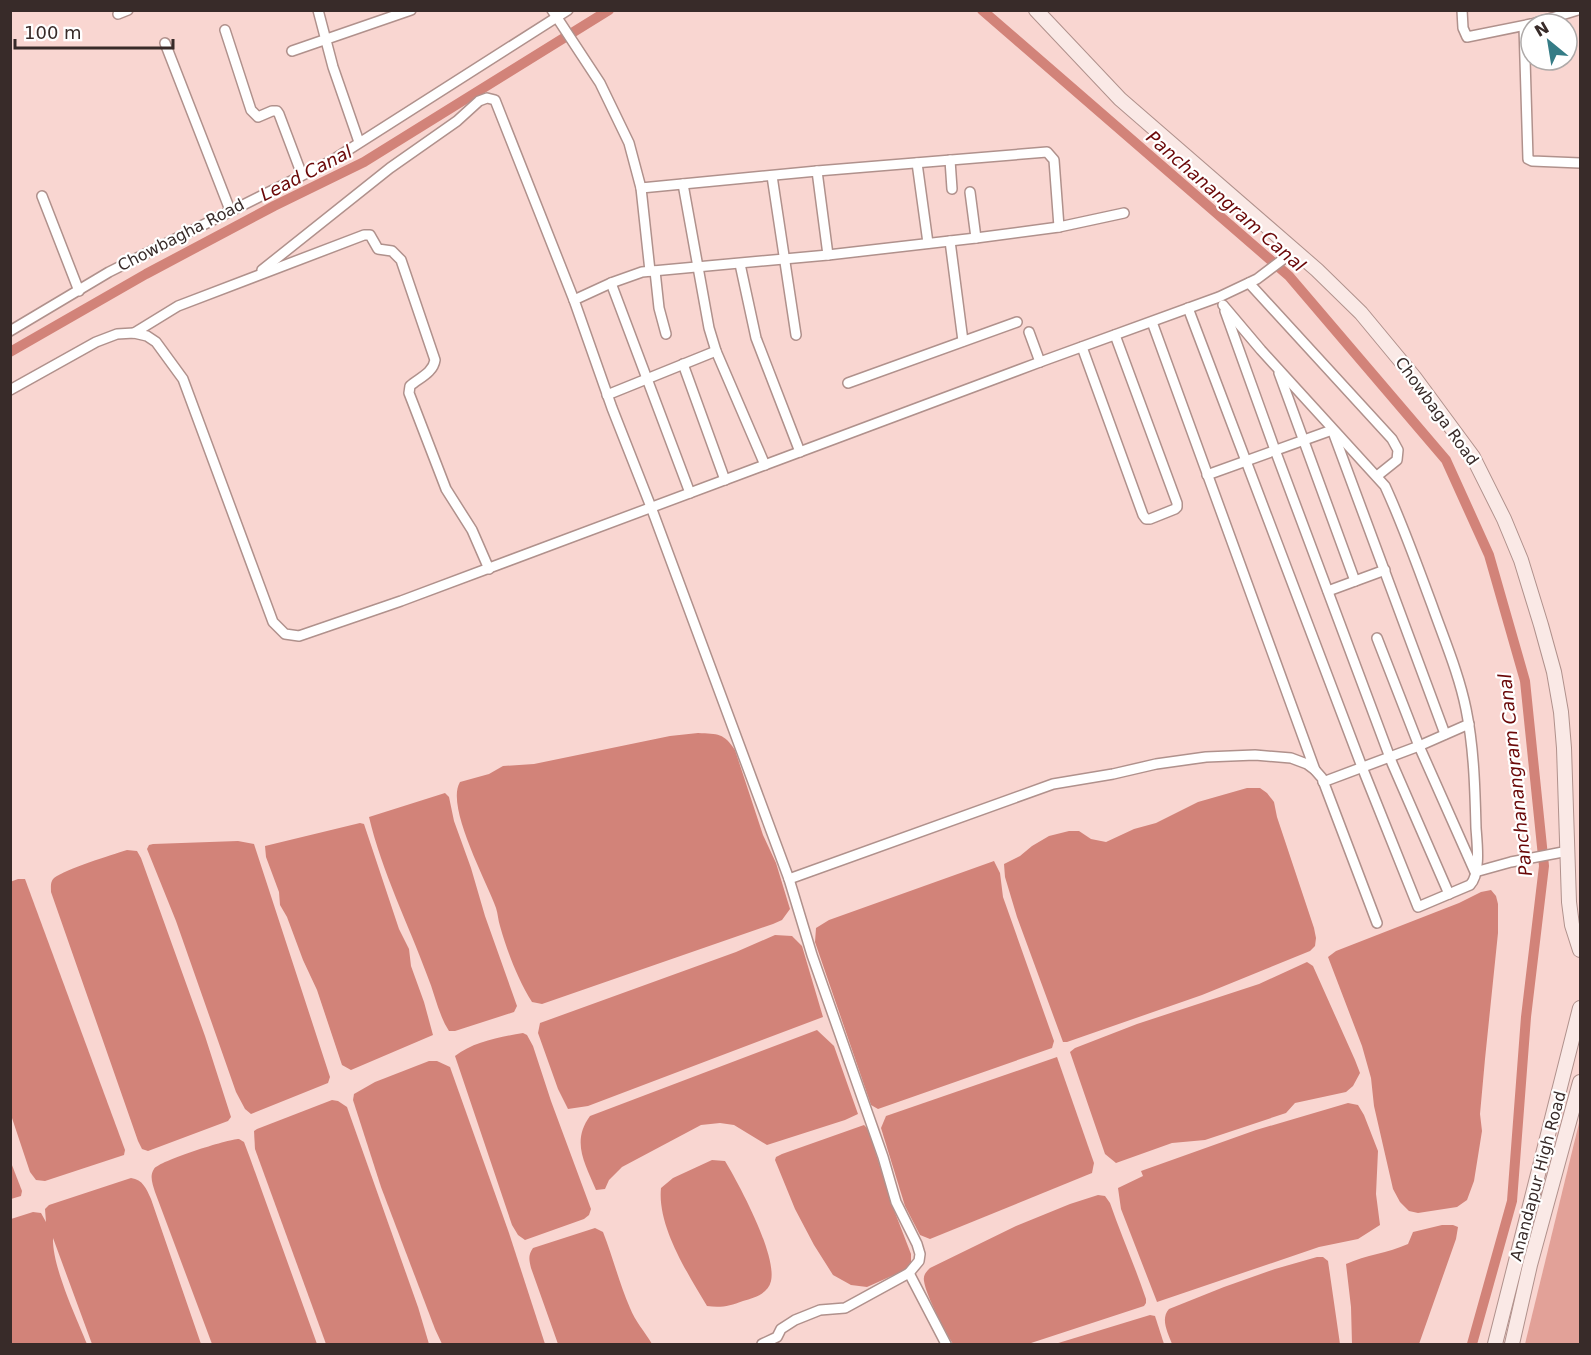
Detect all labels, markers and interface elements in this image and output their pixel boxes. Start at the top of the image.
scale bar [15,12,172,50]
north arrow [1519,12,1579,72]
text: N [1531,18,1552,41]
text: 100 m [24,22,82,43]
water label: Panchanangram Canal [1142,126,1310,276]
water label: Lead Canal [257,141,355,205]
street label: Chowbagha Road [115,195,247,275]
street label: Chowbaga Road [1391,353,1483,469]
water label: Panchanangram Canal [1494,673,1536,877]
street label: Anandapur High Road [1506,1089,1570,1263]

